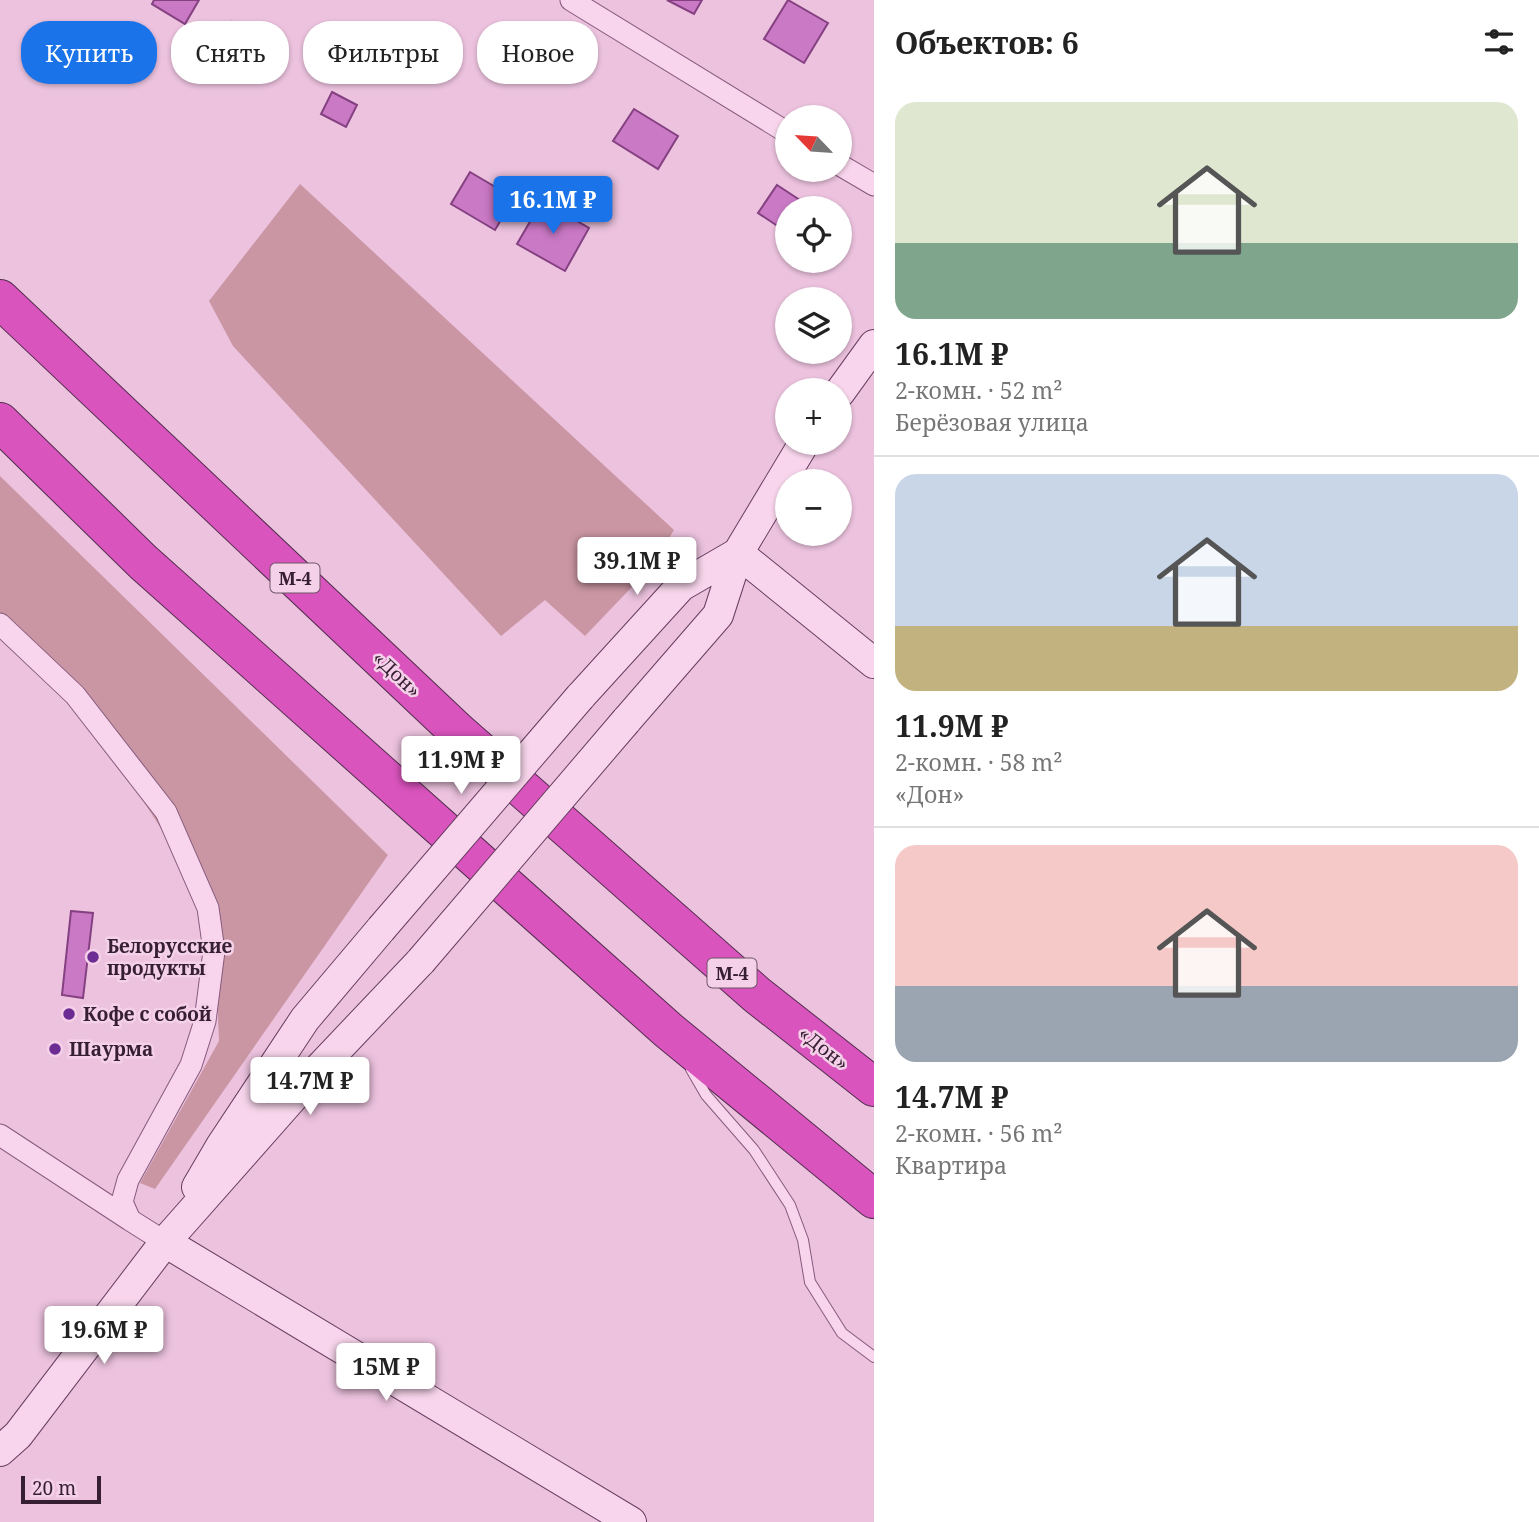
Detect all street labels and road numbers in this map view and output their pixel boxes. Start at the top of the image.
road number: М-4 [270,564,320,592]
street label: «Дон» [367,645,427,703]
road number: М-4 [708,958,756,988]
street label: «Дон» [793,1020,855,1076]

